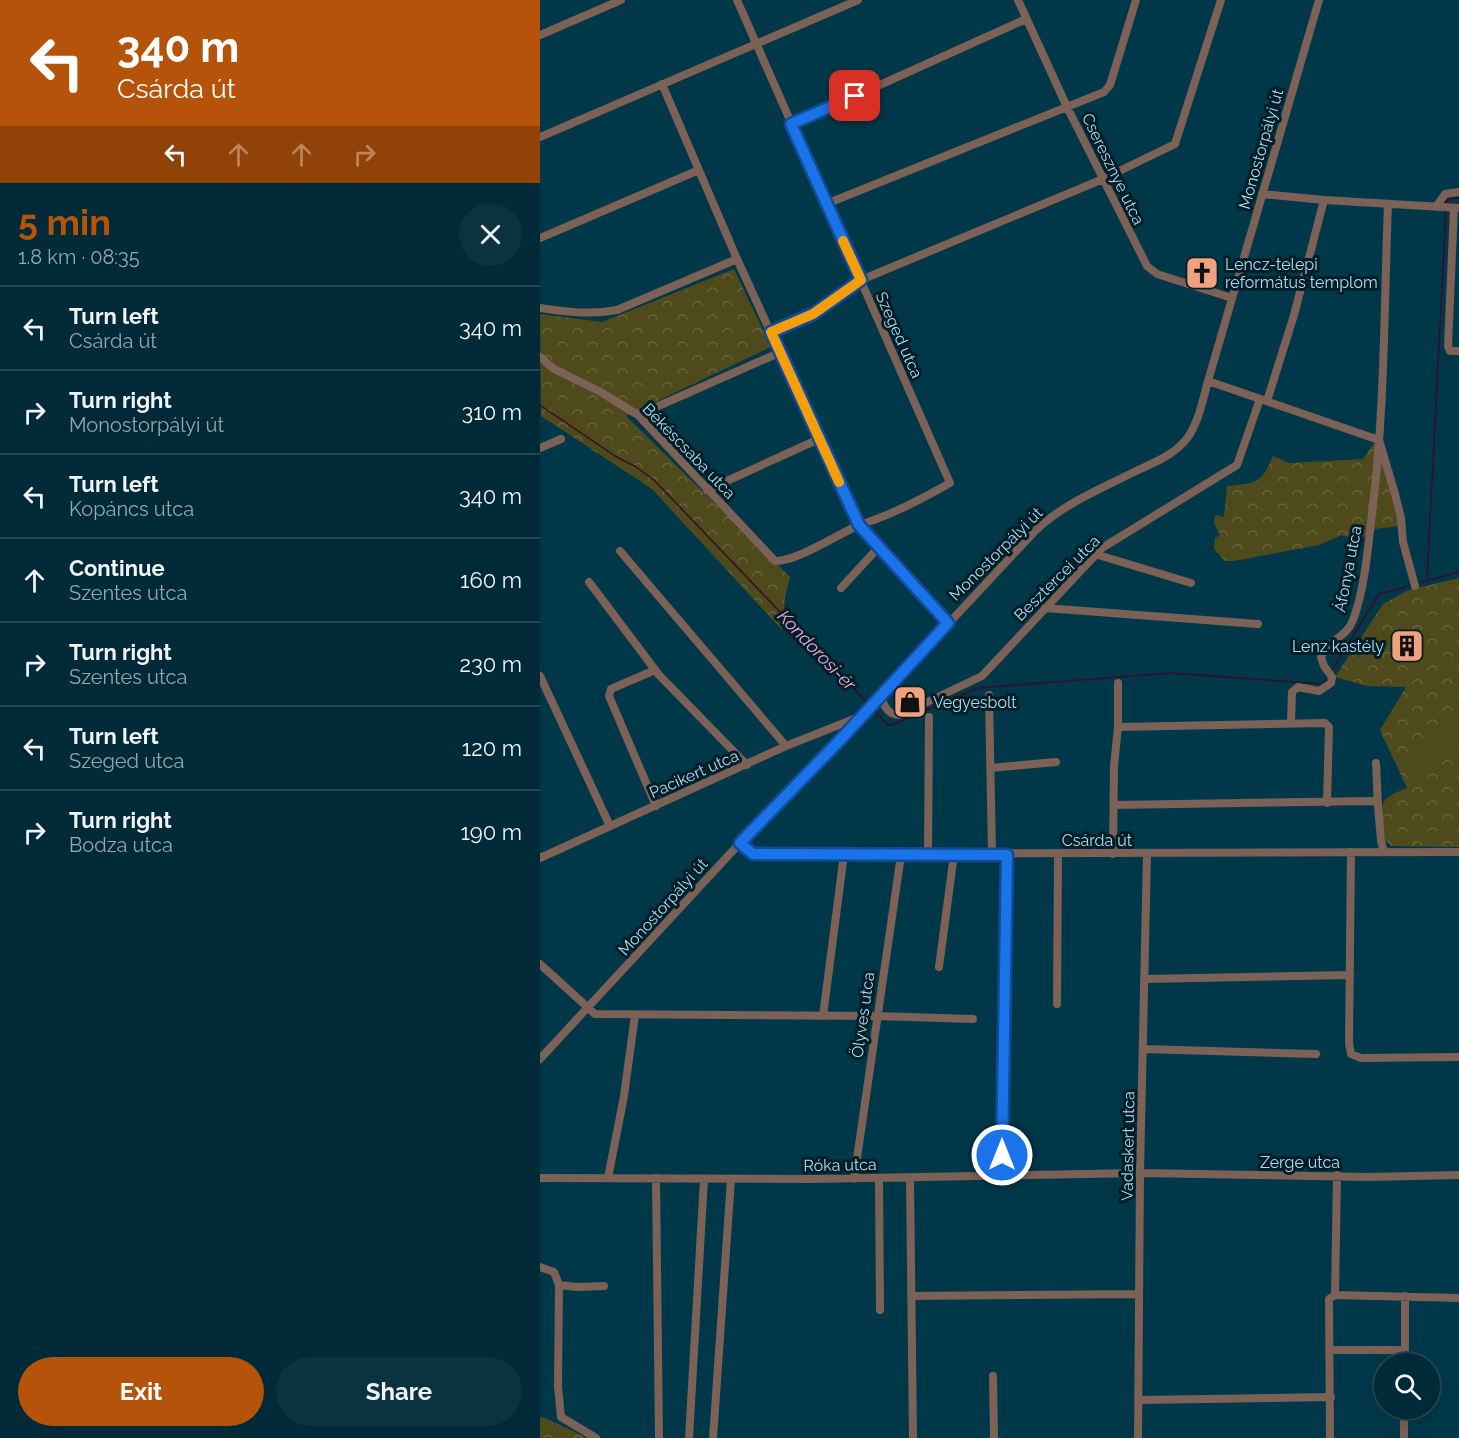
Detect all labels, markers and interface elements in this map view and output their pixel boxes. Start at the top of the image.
text: 340 m [117,23,239,72]
icon: left [18,24,96,102]
pin [829,70,880,121]
text: Csárda út [117,73,236,104]
icon: arrive [838,79,871,112]
street label: Monostorpályi út [1235,86,1287,211]
street label: Cseresznye utca [1078,110,1148,228]
icon: left [159,138,192,171]
icon: ahead [222,138,255,171]
icon: ahead [285,138,318,171]
icon: right [348,138,381,171]
text: 5 min [18,201,111,243]
button: close [459,203,522,266]
text: 1.8 km · 08:35 [18,245,140,269]
church icon: Lencz-telepi református templom [1184,255,1220,291]
place label: Lencz-telepi református templom [1225,255,1378,292]
street label: Szeged utca [872,289,926,381]
text: Turn left [69,303,159,329]
icon: left [18,312,51,345]
text: 340 m [459,315,522,341]
text: Csárda út [69,329,157,353]
text: Turn right [69,387,172,413]
icon: right [18,396,51,429]
text: 310 m [462,399,522,425]
street label: Békéscsaba utca [639,399,739,503]
text: Monostorpályi út [69,413,224,437]
text: Turn left [69,471,159,497]
icon: left [18,480,51,513]
text: 340 m [459,483,522,509]
text: Kopáncs utca [69,497,194,521]
street label: Monostorpályi út [945,503,1047,605]
street label: Áfonya utca [1329,524,1366,614]
street label: Besztercei utca [1010,531,1104,625]
text: Continue [69,555,165,581]
icon: ahead [18,564,51,597]
text: 160 m [460,567,522,593]
text: Szentes utca [69,581,187,605]
water label: Kondorosi-ér [773,605,861,695]
building icon: Lenz kastély [1389,628,1425,664]
place label: Lenz kastély [1292,637,1384,656]
text: Turn right [69,639,172,665]
icon: right [18,648,51,681]
text: 230 m [459,651,522,677]
text: Szentes utca [69,665,187,689]
shop icon: Vegyesbolt [892,684,928,720]
place label: Vegyesbolt [933,693,1017,712]
text: Turn left [69,723,159,749]
icon: left [18,732,51,765]
text: 120 m [462,735,522,761]
street label: Pacikert utca [646,746,742,802]
text: Szeged utca [69,749,184,773]
text: Turn right [69,807,172,833]
icon: right [18,816,51,849]
text: 190 m [460,819,522,845]
street label: Csárda út [1062,831,1133,850]
text: Bodza utca [69,833,173,857]
street label: Monostorpályi út [614,854,712,959]
street label: Ölyves utca [847,971,878,1059]
street label: Vadaskert utca [1118,1091,1138,1201]
position arrow [970,1123,1034,1187]
street label: Zerge utca [1260,1153,1340,1172]
street label: Róka utca [803,1155,877,1175]
map controls [1374,1353,1440,1419]
button: search [1374,1353,1440,1419]
button: Exit [18,1357,264,1426]
button: Share [276,1357,522,1426]

